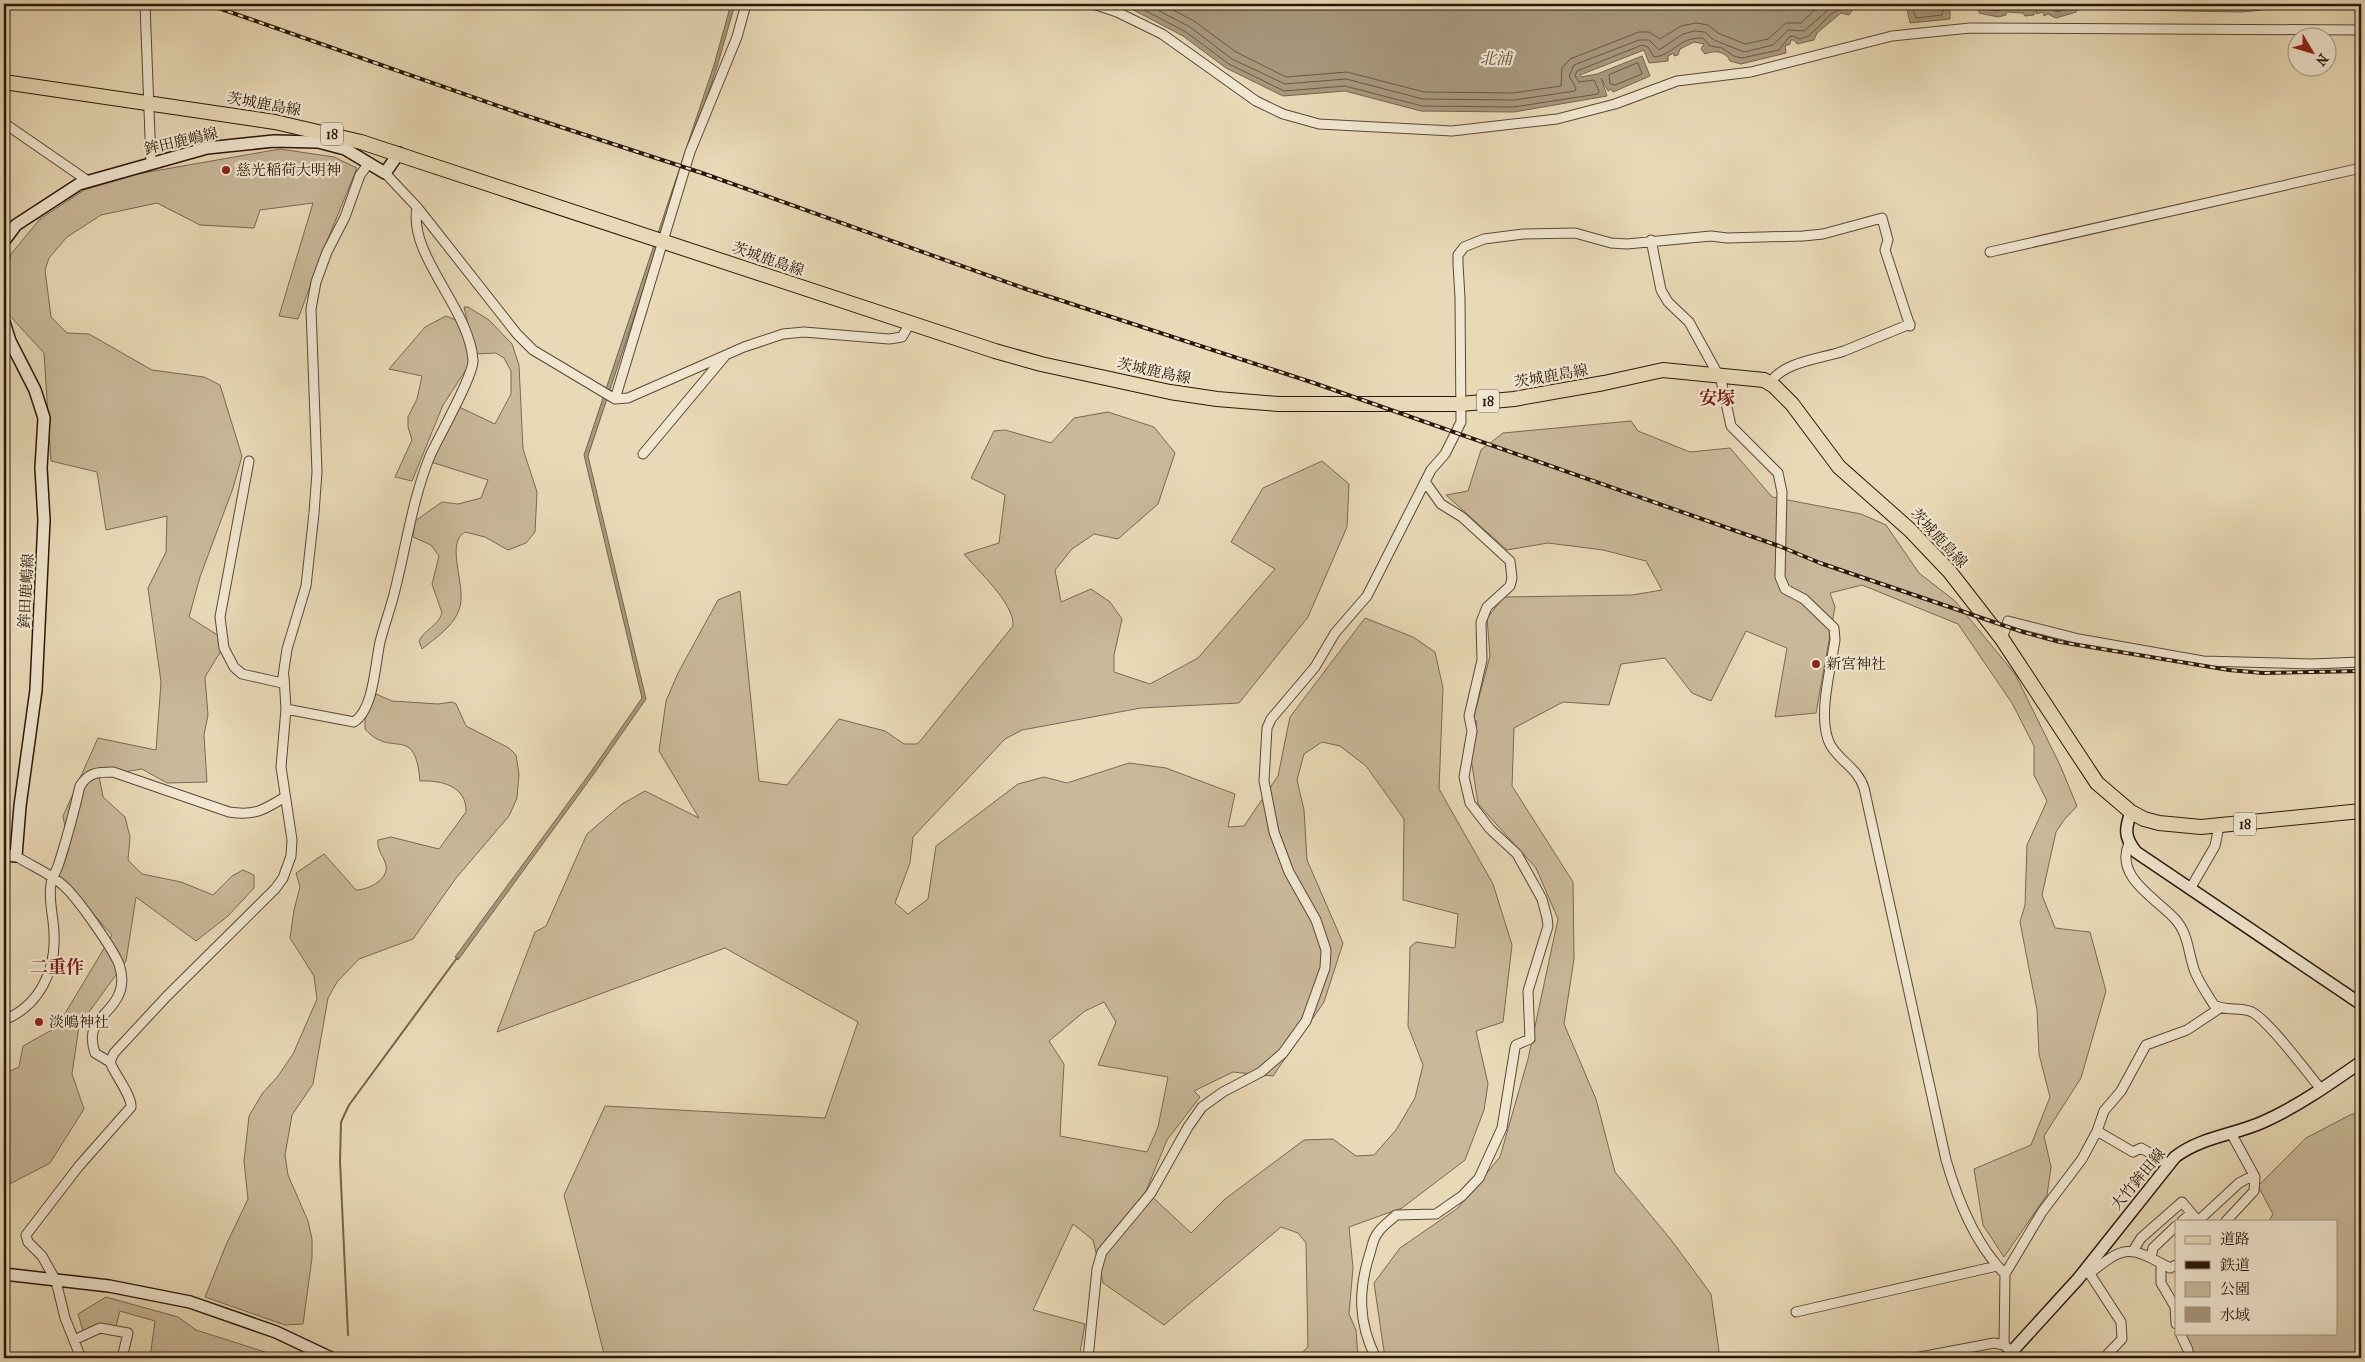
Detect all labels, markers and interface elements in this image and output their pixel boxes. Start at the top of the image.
north arrow [2288,28,2338,78]
water label: 北浦 [1480,49,1515,68]
text: N [2312,50,2332,69]
street label: 茨城鹿島線 [225,89,303,119]
road number: 18 [321,122,343,146]
street label: 鉾田鹿嶋線 [142,124,220,158]
place label: 慈光稲荷大明神 [236,161,341,179]
marker: 慈光稲荷大明神 [220,164,232,176]
street label: 茨城鹿島線 [730,238,806,280]
street label: 茨城鹿島線 [1115,354,1193,388]
street label: 茨城鹿島線 [1512,361,1590,391]
district label: 安塚 [1699,388,1735,409]
road number: 18 [1477,390,1499,412]
street label: 茨城鹿島線 [1907,504,1971,572]
street label: 鉾田鹿嶋線 [15,553,37,629]
place label: 新宮神社 [1826,655,1886,673]
marker: 新宮神社 [1810,658,1822,670]
road number: 18 [2234,812,2256,836]
district label: 二重作 [30,957,84,978]
place label: 淡嶋神社 [49,1013,109,1031]
marker: 淡嶋神社 [33,1016,45,1028]
street label: 大竹鉾田線 [2107,1144,2169,1214]
legend [2175,1220,2338,1334]
text: 道路 [2220,1230,2250,1248]
text: 鉄道 [2220,1256,2250,1274]
text: 公園 [2220,1280,2250,1298]
text: 水域 [2220,1306,2250,1324]

